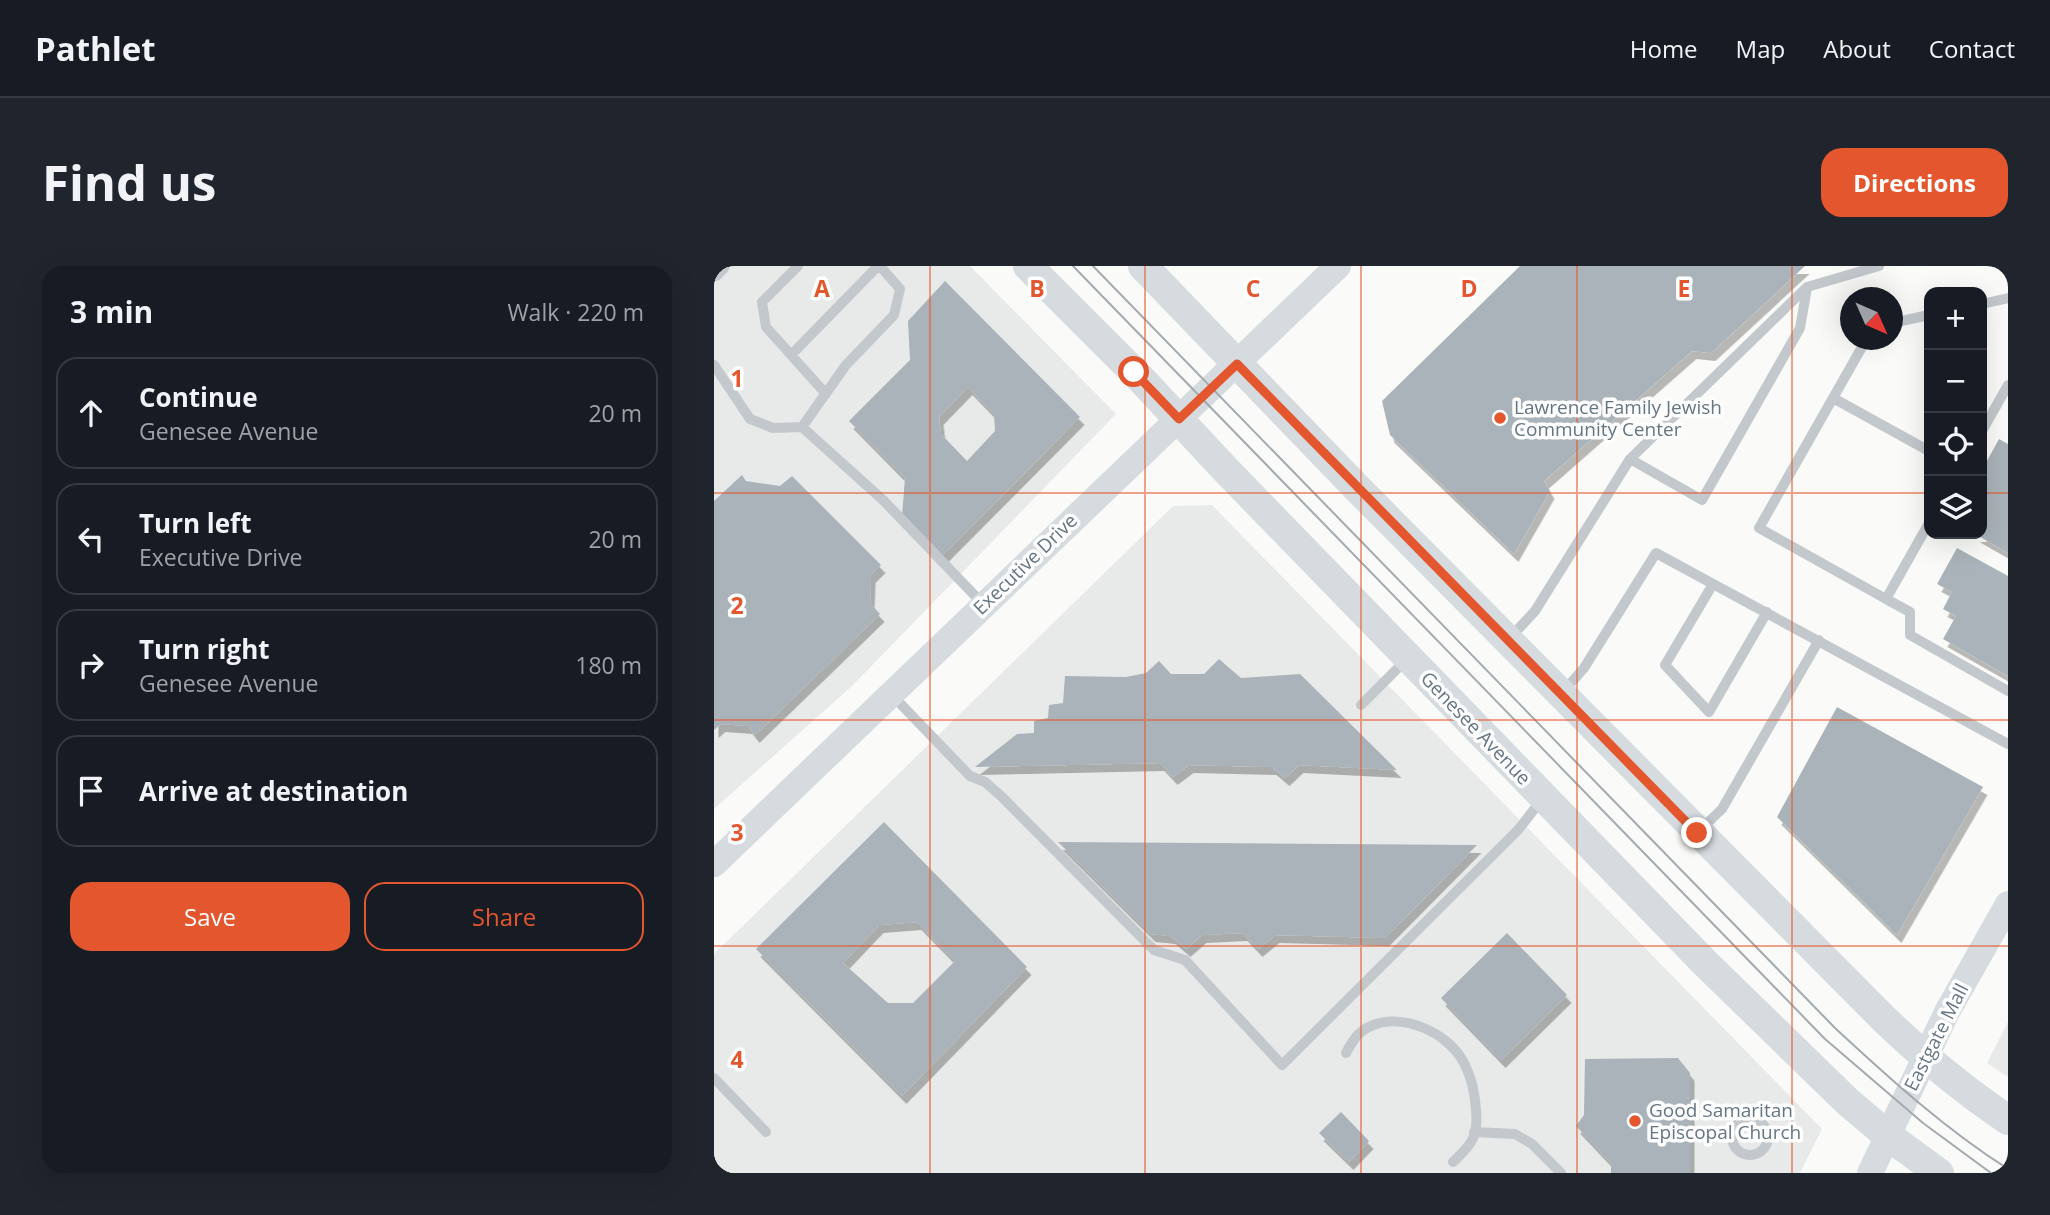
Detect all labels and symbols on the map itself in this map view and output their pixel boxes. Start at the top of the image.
text: A [814,272,830,304]
text: B [1029,272,1045,304]
text: C [1246,272,1260,304]
text: D [1460,272,1478,304]
text: E [1678,272,1690,304]
north arrow [1840,287,1903,350]
route start [1118,356,1149,387]
text: 1 [730,362,744,394]
place label: Lawrence Family Jewish Community Center [1514,394,1722,442]
marker: Lawrence Family Jewish Community Center [1492,410,1508,426]
street label: Executive Drive [967,508,1083,620]
text: 2 [730,589,744,621]
street label: Genesee Avenue [1415,666,1537,790]
text: 3 [730,816,744,848]
route end [1681,817,1712,848]
street label: Eastgate Mall [1898,979,1974,1095]
text: 4 [730,1043,744,1075]
place label: Good Samaritan Episcopal Church [1649,1097,1801,1145]
marker: Good Samaritan Episcopal Church [1627,1113,1643,1129]

